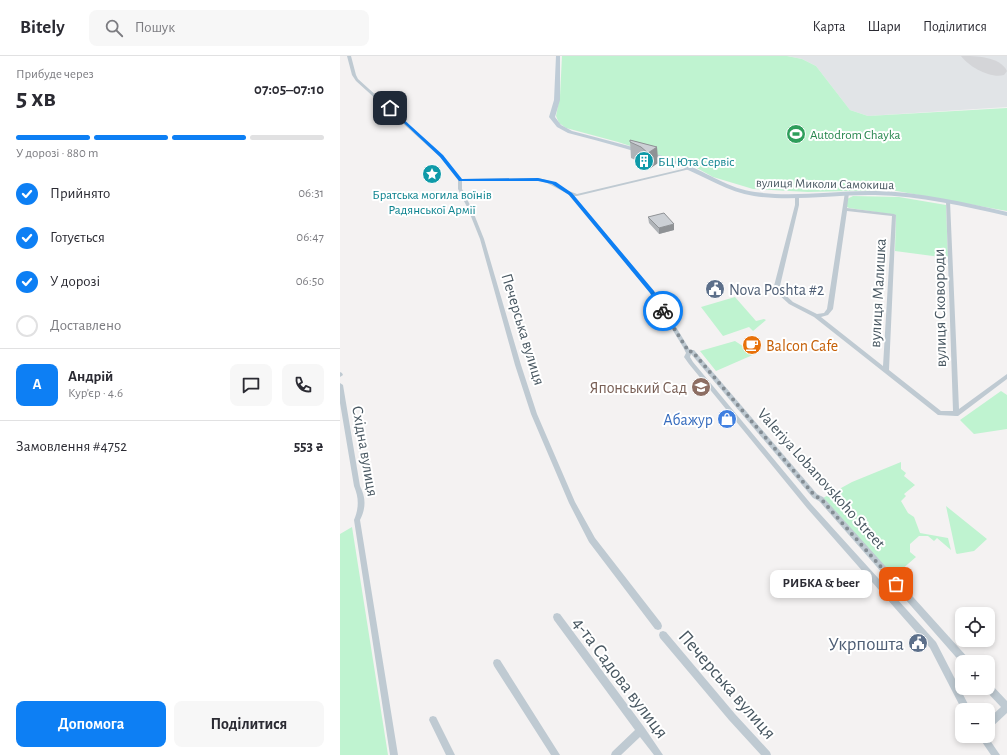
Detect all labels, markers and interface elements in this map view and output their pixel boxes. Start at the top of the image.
search box [89,10,369,46]
icon: search [103,17,125,39]
text: Bitely [20,18,65,37]
text: Пошук [135,20,175,35]
text: Карта [813,20,845,34]
text: Шари [867,20,901,34]
text: Поділитися [923,20,987,34]
text: Прибуде через [16,68,94,81]
text: 07:05–07:10 [254,82,324,97]
text: 5 хв [16,85,56,111]
pin [373,91,407,125]
icon: home [379,97,401,119]
sports icon: Autodrom Chayka [785,123,807,145]
place label: Autodrom Chayka [810,129,901,142]
text: У дорозі · 880 m [16,147,98,160]
building icon: БЦ Юта Сервіс [633,150,655,172]
place label: БЦ Юта Сервіс [658,156,735,169]
place icon: Братська могила воїнів Радянської Армії [421,163,443,185]
street label: вулиця Миколи Самокиша [756,177,894,192]
icon: check [16,183,38,205]
text: Прийнято [50,186,110,201]
text: 06:31 [298,187,324,200]
place label: Братська могила воїнів Радянської Армії [372,189,492,217]
icon: check [16,227,38,249]
text: Готується [50,230,105,245]
text: 06:47 [296,231,324,244]
street label: вулиця Малишка [867,238,890,348]
street label: вулиця Сковороди [931,248,950,367]
icon: check [16,271,38,293]
street label: Печерська вулиця [497,272,548,387]
text: У дорозі [50,274,100,289]
text: 06:50 [296,275,324,288]
public building icon: Nova Poshta #2 [704,278,726,300]
place label: Nova Poshta #2 [729,282,824,298]
courier [643,291,683,331]
icon: bike [652,300,674,322]
text: Доставлено [50,318,121,333]
cafe icon: Balcon Cafe [741,334,763,356]
place label: Balcon Cafe [766,338,838,354]
button: chat [230,364,272,406]
button: phone [282,364,324,406]
text: Андрій [68,369,113,384]
school or university icon: Японський Сад [690,376,712,398]
text: А [32,377,42,392]
place label: Японський Сад [589,380,687,396]
text: Кур’єр · 4.6 [68,387,123,400]
street label: Східна вулиця [348,405,381,498]
street label: Valeriya Lobanovskoho Street [754,406,888,552]
shop icon: Абажур [716,408,738,430]
place label: Абажур [663,412,713,429]
text: Замовлення #4752 [16,439,127,454]
text: 553 ₴ [294,439,324,454]
pin [879,567,913,601]
callout: РИБКА & beer [770,570,872,598]
icon: bag [885,573,907,595]
text: РИБКА & beer [783,577,859,590]
map controls [955,607,995,743]
button: locate [955,607,995,647]
street label: 4-та Садова вулиця [568,614,671,742]
street label: Печерська вулиця [675,627,779,743]
public building icon: Укрпошта [907,632,929,654]
place label: Укрпошта [828,635,904,654]
button: + [955,655,995,695]
button: Допомога [16,701,166,747]
button: Поділитися [174,701,324,747]
button: − [955,703,995,743]

